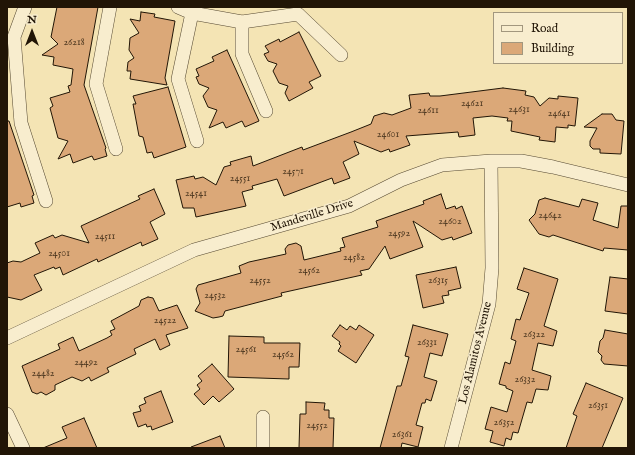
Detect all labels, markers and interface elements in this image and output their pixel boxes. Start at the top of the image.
north arrow [12,12,52,52]
legend [493,12,623,64]
text: N [27,13,37,27]
text: Road [531,21,558,36]
house number: 26218 [63,37,85,49]
text: Building [531,41,574,56]
house number: 24621 [461,98,483,110]
house number: 24631 [508,104,530,116]
house number: 24611 [417,105,439,117]
house number: 24641 [548,108,570,120]
house number: 24601 [377,129,399,141]
house number: 24571 [282,166,304,178]
house number: 24551 [230,173,250,185]
house number: 24541 [185,188,207,200]
street label: Mandeville Drive [269,197,355,235]
house number: 24642 [538,210,562,222]
house number: 24602 [438,216,462,228]
house number: 24592 [388,228,410,240]
house number: 24511 [95,231,115,243]
house number: 24501 [48,248,70,260]
house number: 24582 [343,252,365,264]
house number: 24562 [298,265,320,277]
house number: 24552 [249,275,271,287]
house number: 26315 [428,275,448,287]
house number: 24532 [204,290,226,302]
street label: Los Alamitos Avenue [456,300,496,406]
house number: 24522 [154,315,176,327]
house number: 26322 [523,329,545,341]
house number: 26331 [417,337,437,349]
house number: 24561 [235,344,257,356]
house number: 24562 [272,349,294,361]
house number: 24492 [74,357,98,369]
house number: 24482 [31,368,55,380]
house number: 26332 [514,374,536,386]
house number: 26351 [588,400,608,412]
house number: 26352 [494,417,514,429]
house number: 24552 [306,420,328,432]
house number: 26361 [392,429,412,441]

